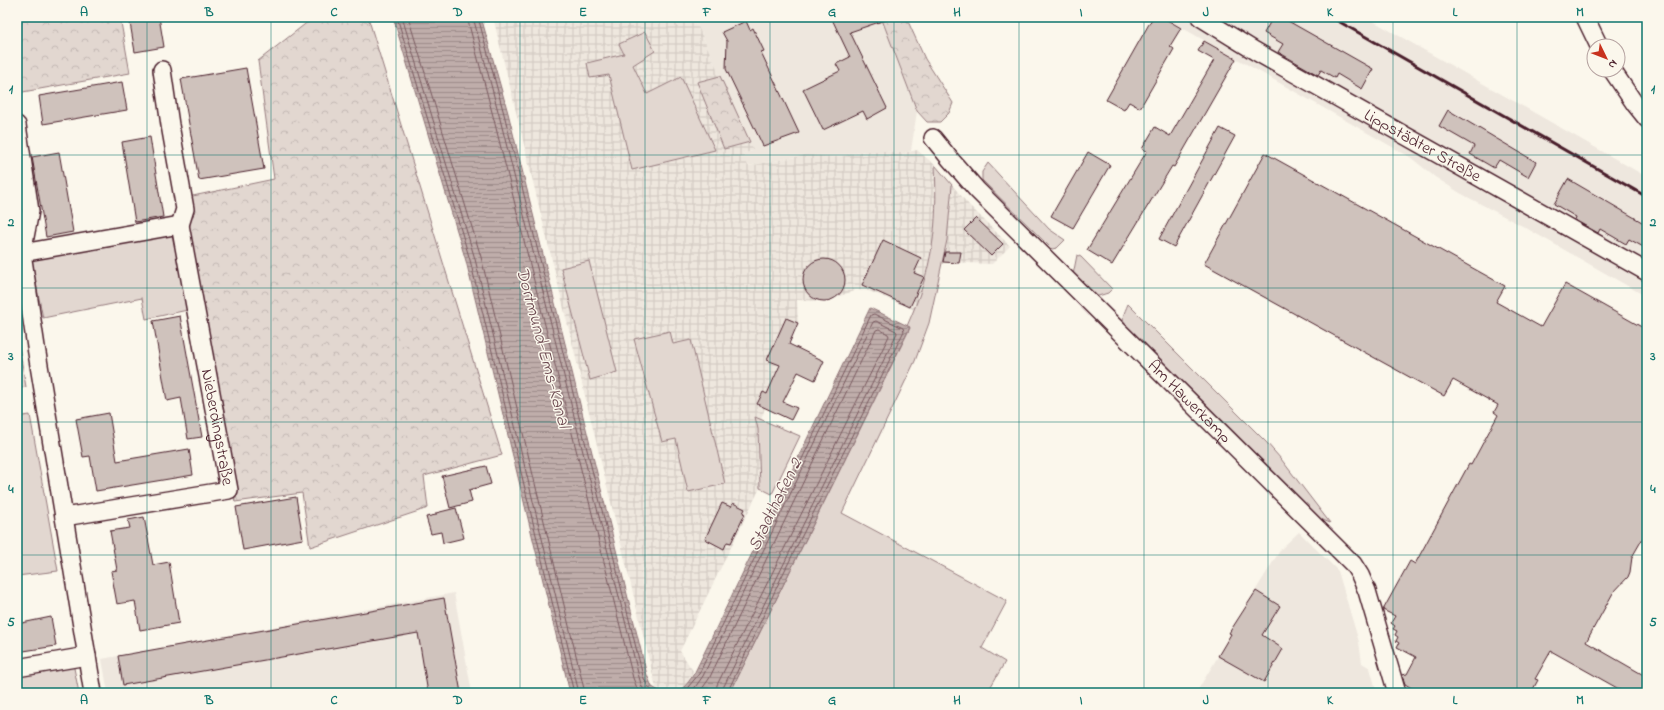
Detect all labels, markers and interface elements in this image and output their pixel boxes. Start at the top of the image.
text: A [80,3,88,22]
text: B [204,3,214,22]
text: C [330,3,338,22]
text: D [452,3,463,22]
text: E [579,3,587,22]
text: F [702,3,712,22]
text: G [828,3,836,22]
text: H [953,3,961,22]
text: I [1079,3,1083,22]
text: J [1203,3,1209,22]
text: K [1327,3,1334,22]
text: L [1453,3,1459,22]
text: M [1576,3,1584,22]
north arrow [1586,38,1626,78]
text: N [1604,56,1621,72]
text: 1 [9,80,14,99]
text: 1 [1651,80,1656,99]
street label: Lippstädter Straße [1359,102,1486,189]
text: 2 [7,213,15,232]
text: 2 [1649,213,1657,232]
water label: Dortmund-Ems-Kanal [508,265,576,433]
text: 3 [7,347,14,366]
text: 3 [1649,347,1656,366]
street label: Am Hawerkamp [1142,354,1237,449]
street label: Nieberdingstraße [194,367,240,488]
water label: Stadthafen 2 [742,453,810,556]
text: 4 [7,480,14,499]
text: 4 [1649,480,1656,499]
text: 5 [7,613,15,632]
text: 5 [1649,613,1657,632]
text: A [80,691,88,710]
text: B [204,691,214,710]
text: C [330,691,338,710]
text: D [452,691,463,710]
text: E [579,691,587,710]
text: F [702,691,712,710]
text: G [828,691,836,710]
text: H [953,691,961,710]
text: I [1079,691,1083,710]
text: J [1203,691,1209,710]
text: K [1327,691,1334,710]
text: L [1453,691,1459,710]
text: M [1576,691,1584,710]

